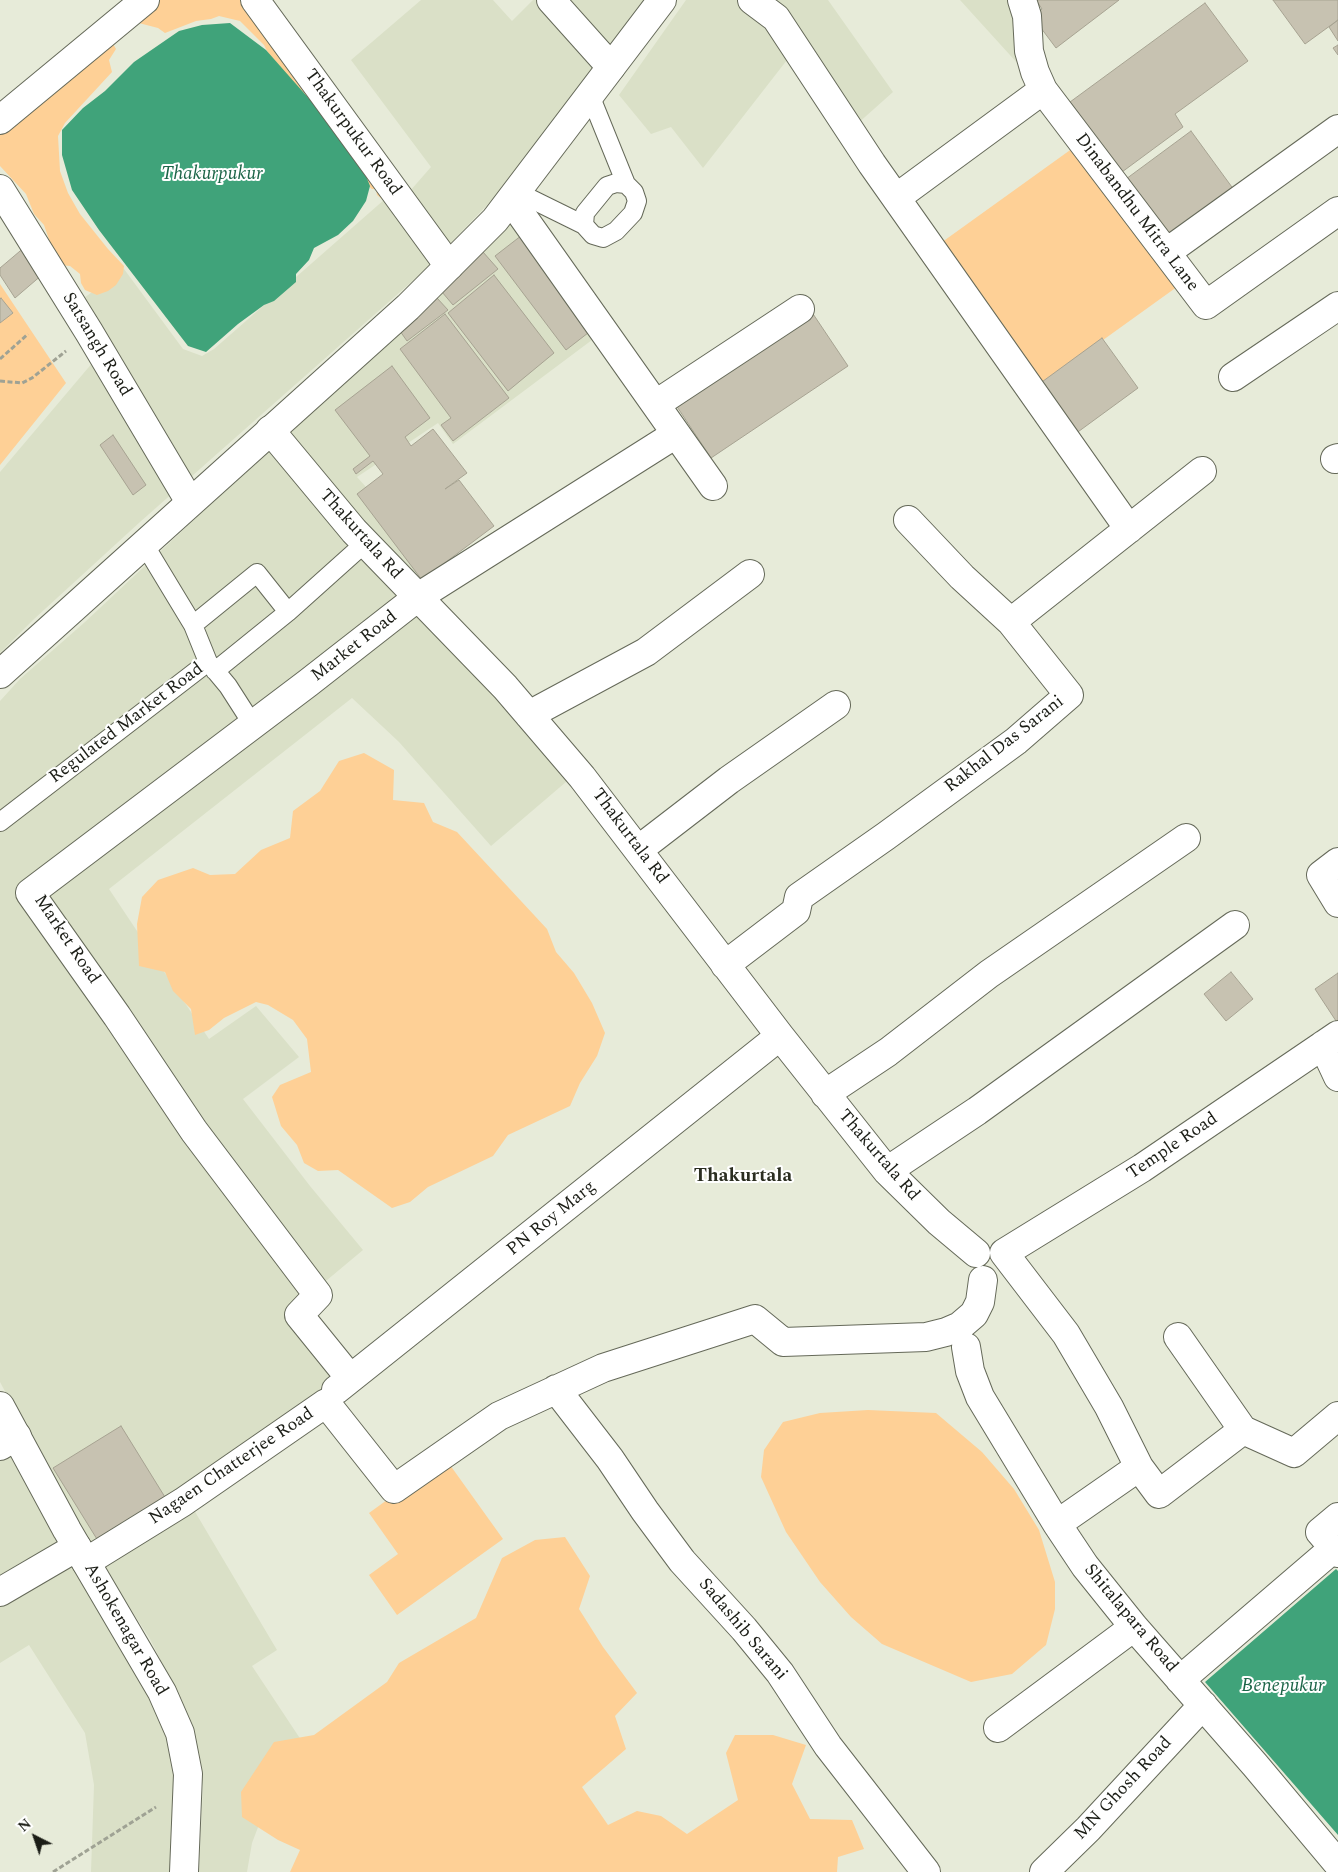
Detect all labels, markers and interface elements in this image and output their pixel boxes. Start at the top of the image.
street label: Thakurpukur Road [299,66,405,200]
street label: Dinabandhu Mitra Lane [1069,130,1203,296]
water label: Thakurpukur [161,164,263,186]
street label: Satsangh Road [57,289,135,401]
street label: Thakurtala Rd [314,485,406,585]
street label: Market Road [308,607,402,687]
street label: Regulated Market Road [46,659,208,789]
street label: Rakhal Das Sarani [941,692,1069,798]
street label: Thakurtala Rd [586,785,672,889]
street label: Market Road [28,891,104,989]
street label: Thakurtala Rd [832,1106,924,1206]
street label: Temple Road [1124,1109,1222,1185]
district label: Thakurtala [694,1166,792,1188]
street label: PN Roy Marg [503,1177,601,1261]
street label: Nagaen Chatterjee Road [146,1404,318,1530]
street label: Ashokenagar Road [78,1560,172,1700]
street label: Shitalapara Road [1078,1560,1182,1678]
street label: Sadashib Sarani [693,1574,791,1686]
water label: Benepukur [1241,1676,1325,1698]
street label: MN Ghosh Road [1071,1733,1177,1845]
north arrow [10,1812,60,1862]
text: N [14,1814,36,1837]

